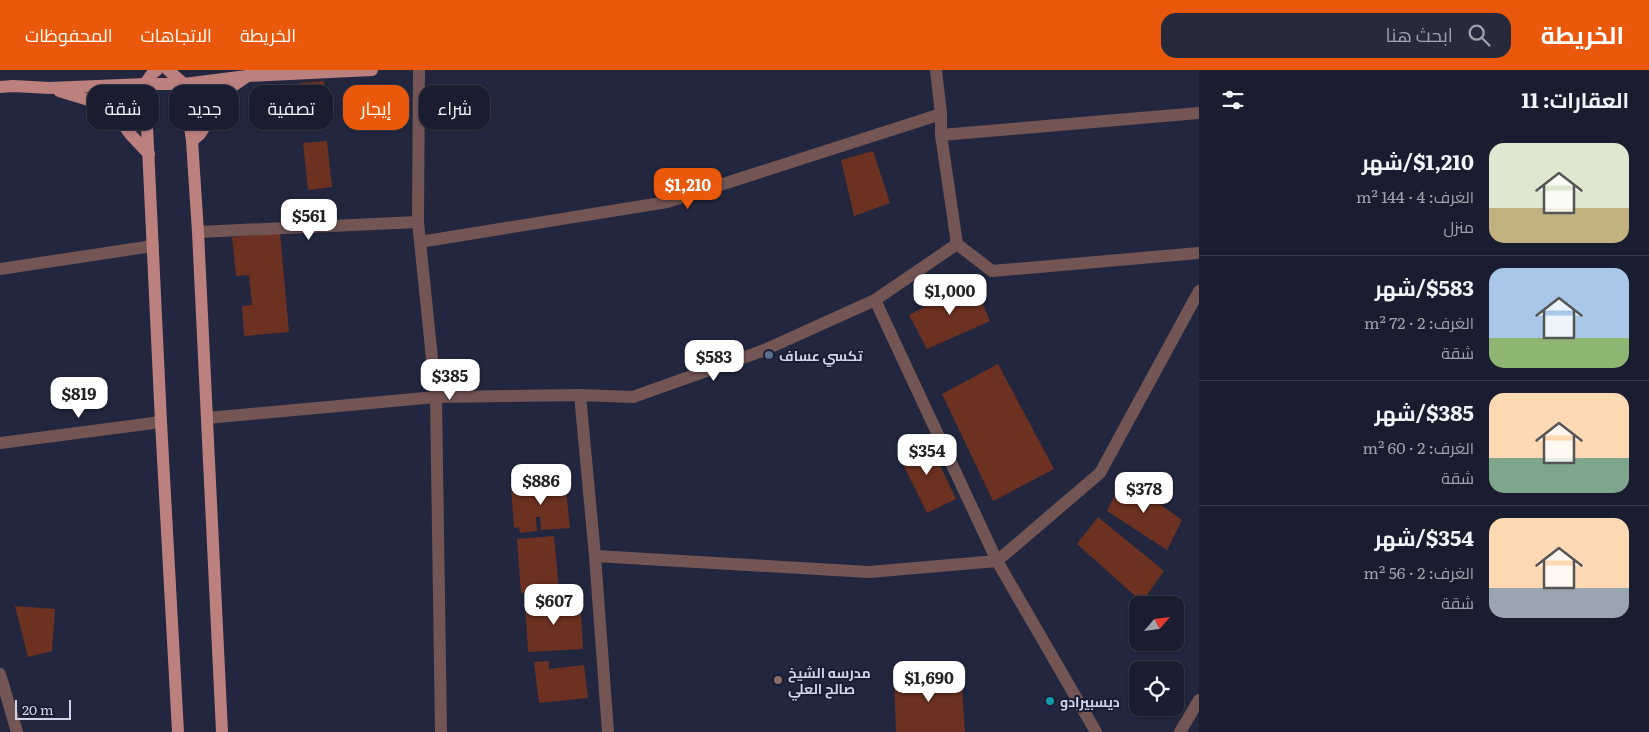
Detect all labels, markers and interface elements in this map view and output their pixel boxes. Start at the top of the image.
search box [1161,13,1511,58]
text: الخريطة [1541,16,1624,51]
text: ابحث هنا [1386,20,1453,48]
text: المحفوظات [25,21,113,48]
text: الاتجاهات [141,21,212,48]
text: الخريطة [240,21,296,48]
icon: search [1465,21,1493,49]
text: العقارات: 11 [1521,83,1629,114]
chip: شقة [87,85,159,130]
chip: جديد [169,85,239,130]
chip: تصفية [249,85,333,130]
chip: إيجار [343,85,409,130]
chip: شراء [419,85,490,130]
icon: filters [1219,86,1247,114]
text: $1,210/شهر [1362,145,1474,176]
icon: home [1529,163,1589,223]
pin: $1,210 [647,168,729,210]
text: $1,210 [665,172,711,196]
text: الغرف: 4 · 144 m² [1356,184,1474,208]
pin: $561 [279,198,339,241]
text: $561 [292,203,326,227]
text: منزل [1444,214,1474,238]
text: $583/شهر [1375,271,1474,302]
pin: $1,000 [909,274,991,316]
text: $1,000 [925,278,975,302]
icon: home [1529,288,1589,348]
text: الغرف: 2 · 72 m² [1364,310,1474,334]
pin: $583 [684,340,744,382]
text: شقة [1441,340,1474,364]
text: $583 [696,344,732,368]
place label: تكسي عساف [779,345,863,367]
marker: تكسي عساف [763,349,775,361]
pin: $385 [420,358,480,401]
text: $385 [432,363,468,387]
pin: $819 [49,376,109,419]
text: $819 [62,381,96,405]
text: $385/شهر [1375,396,1474,427]
icon: home [1529,413,1589,473]
pin: $354 [897,434,957,476]
text: الغرف: 2 · 60 m² [1362,435,1474,459]
text: $354 [909,438,945,462]
pin: $886 [511,464,571,506]
text: شقة [1441,465,1474,489]
text: $886 [522,468,560,492]
pin: $378 [1114,472,1174,514]
text: $378 [1126,476,1162,500]
text: $354/شهر [1374,521,1474,552]
icon: home [1529,538,1589,598]
text: الغرف: 2 · 56 m² [1364,560,1474,584]
pin: $607 [524,584,584,626]
text: $607 [535,588,573,612]
text: شقة [1441,590,1474,614]
north arrow [1129,596,1184,651]
map controls [1129,596,1184,716]
pin: $1,690 [888,660,970,703]
button: locate [1129,661,1184,716]
place label: مدرسه الشيخ صالح العلي [788,662,871,701]
text: $1,690 [904,665,954,689]
marker: مدرسه الشيخ صالح العلي [772,674,784,686]
place label: ديسبيرادو [1060,691,1120,711]
marker: ديسبيرادو [1044,695,1056,707]
scale bar [15,697,71,720]
text: 20 m [22,699,54,719]

